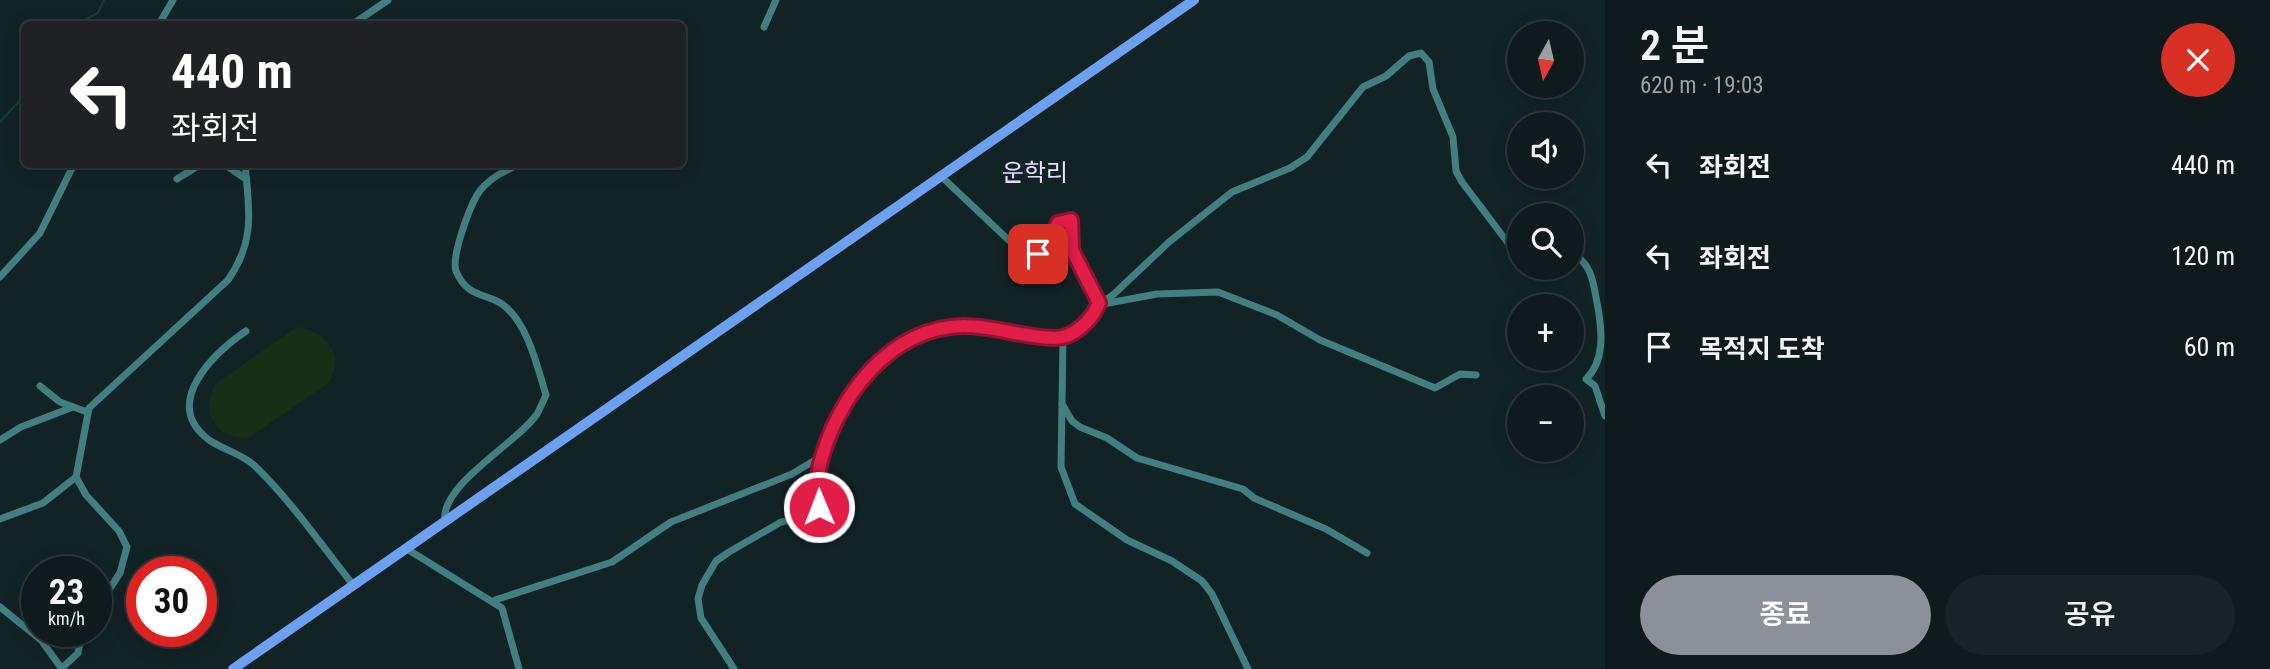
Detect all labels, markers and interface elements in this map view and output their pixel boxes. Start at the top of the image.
north arrow [1507,21,1584,98]
map controls [1507,21,1584,462]
text: 2 분 [1640,21,1709,70]
button: close [2161,23,2235,97]
text: 440 m [171,43,293,100]
icon: left [56,49,147,140]
text: 620 m · 19:03 [1640,72,1764,99]
text: 좌회전 [171,109,259,147]
button: sound [1507,112,1584,189]
icon: left [1640,146,1678,184]
text: 440 m [2171,150,2235,180]
text: 좌회전 [1699,152,1771,182]
district label: 운학리 [1002,159,1068,187]
button: search [1507,203,1584,280]
pin [1008,224,1068,284]
icon: arrive [1019,235,1057,273]
icon: left [1640,237,1678,275]
text: 120 m [2171,241,2235,271]
text: 좌회전 [1699,243,1771,273]
button: + [1507,294,1584,371]
icon: arrive [1640,328,1678,366]
text: 60 m [2184,332,2235,362]
text: 목적지 도착 [1699,334,1825,364]
button: − [1507,385,1584,462]
position arrow [782,470,856,544]
speed limit sign: 30 [126,556,217,647]
text: 23 [49,572,84,613]
button: 종료 [1640,575,1931,655]
button: 공유 [1945,575,2235,655]
text: km/h [48,608,85,629]

